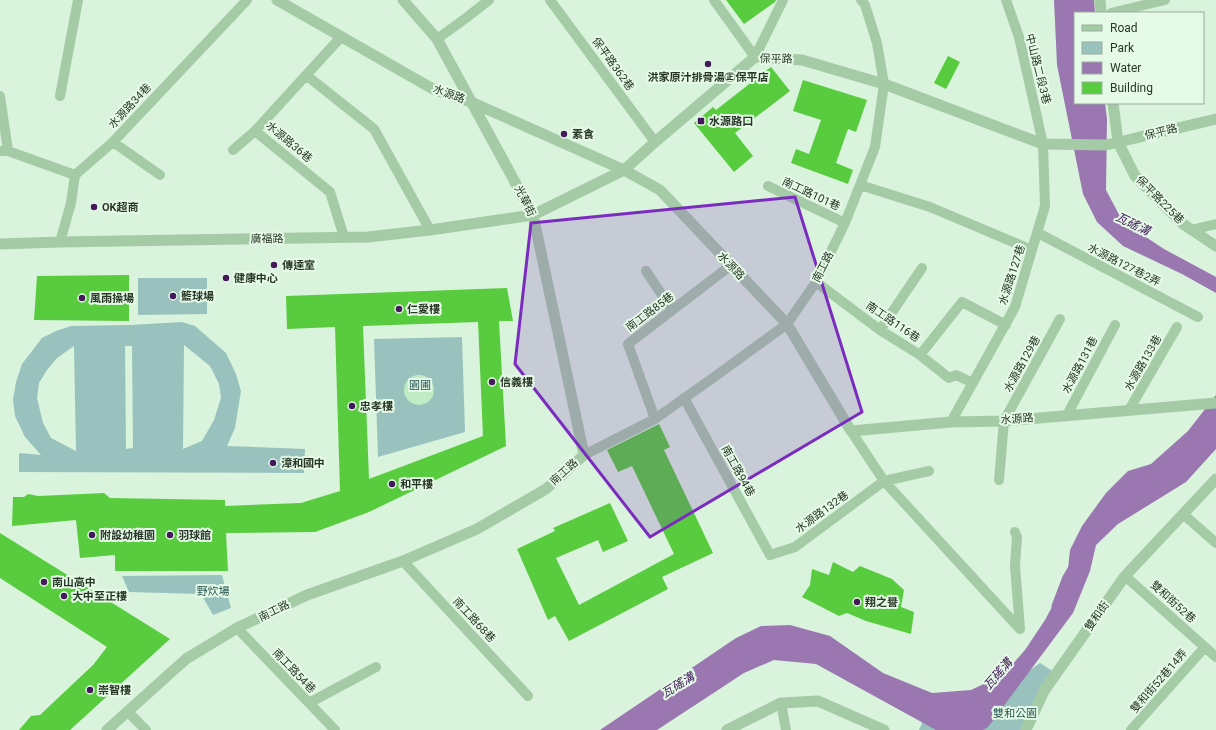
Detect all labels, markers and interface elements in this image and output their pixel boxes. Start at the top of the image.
legend [1074,12,1204,104]
text: Road [1110,21,1138,35]
street label: 中山路二段3巷 [1023,32,1053,106]
street label: 保平路362巷 [589,35,637,93]
text: Park [1110,41,1135,55]
street label: 保平路 [759,52,793,66]
marker: 洪家原汁排骨湯㊣保平店 [703,59,713,69]
text: Water [1110,61,1141,75]
place label: 洪家原汁排骨湯㊣保平店 [648,71,769,84]
street label: 水源路34巷 [106,81,154,131]
text: Building [1110,81,1153,95]
street label: 水源路 [431,82,467,106]
place label: 水源路口 [709,115,753,128]
marker: 水源路口 [696,116,706,126]
street label: 水源路36巷 [263,119,315,165]
street label: 保平路 [1143,122,1179,142]
place label: 素食 [572,128,594,141]
marker: 素食 [559,129,569,139]
street label: 保平路225巷 [1133,173,1187,227]
street label: 南工路101巷 [780,175,842,213]
street label: 光華街 [512,183,538,219]
place label: OK超商 [102,201,139,214]
marker: OK超商 [89,202,99,212]
water label: 瓦磘溝 [1114,210,1154,239]
street label: 廣福路 [250,232,284,246]
street label: 水源路127巷2弄 [1086,241,1162,289]
street label: 水源路127巷 [996,243,1028,307]
street label: 南工路 [810,249,836,285]
street label: 水源路 [715,250,747,282]
place label: 傳達室 [282,259,315,272]
marker: 傳達室 [269,260,279,270]
place label: 健康中心 [234,272,278,285]
marker: 健康中心 [221,273,231,283]
place label: 籃球場 [181,290,214,303]
street label: 南工路85巷 [624,290,676,334]
marker: 籃球場 [168,291,178,301]
place label: 風雨操場 [90,292,134,305]
marker: 風雨操場 [77,293,87,303]
street label: 南工路116巷 [863,299,923,345]
place label: 仁愛樓 [407,303,440,316]
marker: 仁愛樓 [394,304,404,314]
street label: 水源路129巷 [1001,333,1043,395]
street label: 水源路133巷 [1122,333,1164,393]
street label: 水源路131巷 [1060,334,1100,396]
place label: 信義樓 [500,376,533,389]
marker: 信義樓 [487,377,497,387]
park label: 園圃 [409,379,431,392]
place label: 忠孝樓 [360,400,393,413]
marker: 忠孝樓 [347,401,357,411]
street label: 水源路 [1000,411,1034,427]
street label: 南工路94巷 [719,443,757,499]
street label: 南工路 [547,456,581,488]
place label: 漳和國中 [281,457,325,470]
marker: 漳和國中 [268,458,278,468]
place label: 和平樓 [400,478,433,491]
marker: 和平樓 [387,479,397,489]
street label: 水源路132巷 [793,488,851,536]
place label: 附設幼稚園 [100,529,155,542]
place label: 羽球館 [178,529,211,542]
marker: 附設幼稚園 [87,530,97,540]
marker: 羽球館 [165,530,175,540]
place label: 南山高中 [52,576,96,589]
marker: 南山高中 [39,577,49,587]
street label: 雙和街52巷 [1148,578,1198,626]
park label: 野炊場 [197,585,230,598]
place label: 大中至正樓 [72,590,127,603]
marker: 大中至正樓 [59,591,69,601]
street label: 南工路68巷 [450,595,498,645]
place label: 翔之譽 [865,596,898,609]
marker: 翔之譽 [852,597,862,607]
street label: 南工路 [256,598,292,624]
street label: 雙和街 [1082,599,1112,633]
street label: 南工路54巷 [270,646,318,696]
street label: 雙和街52巷14弄 [1128,647,1190,715]
water label: 瓦磘溝 [981,654,1016,692]
water label: 瓦磘溝 [659,668,699,700]
place label: 崇智樓 [98,684,131,697]
marker: 崇智樓 [85,685,95,695]
park label: 雙和公園 [993,707,1037,720]

